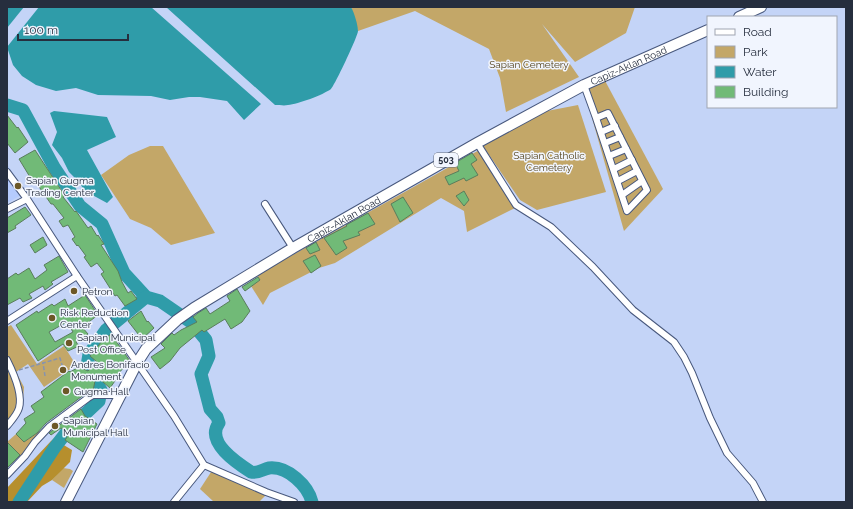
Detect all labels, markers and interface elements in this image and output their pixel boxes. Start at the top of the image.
scale bar [18,16,128,42]
legend [707,16,837,108]
text: 100 m [24,23,58,37]
text: Road [743,25,772,39]
street label: Capiz-Aklan Road [589,44,669,87]
text: Park [743,45,768,59]
park label: Sapian Cemetery [489,59,569,70]
text: Water [743,65,777,79]
text: Building [743,85,789,99]
park label: Sapian Catholic Cemetery [513,150,585,173]
road number: 503 [434,153,458,167]
place label: Sapian Gugma Trading Center [26,175,95,198]
marker: Sapian Gugma Trading Center [13,181,23,191]
street label: Capiz-Aklan Road [305,194,382,245]
marker: Petron [69,286,79,296]
place label: Petron [82,286,113,297]
place label: Risk Reduction Center [60,307,129,330]
marker: Risk Reduction Center [47,313,57,323]
place label: Sapian Municipal Post Office [77,332,156,355]
marker: Sapian Municipal Post Office [64,338,74,348]
place label: Andres Bonifacio Monument [71,359,149,382]
marker: Andres Bonifacio Monument [58,365,68,375]
marker: Gugma Hall [61,386,71,396]
place label: Gugma Hall [74,386,129,397]
place label: Sapian Municipal Hall [63,415,128,438]
marker: Sapian Municipal Hall [50,421,60,431]

